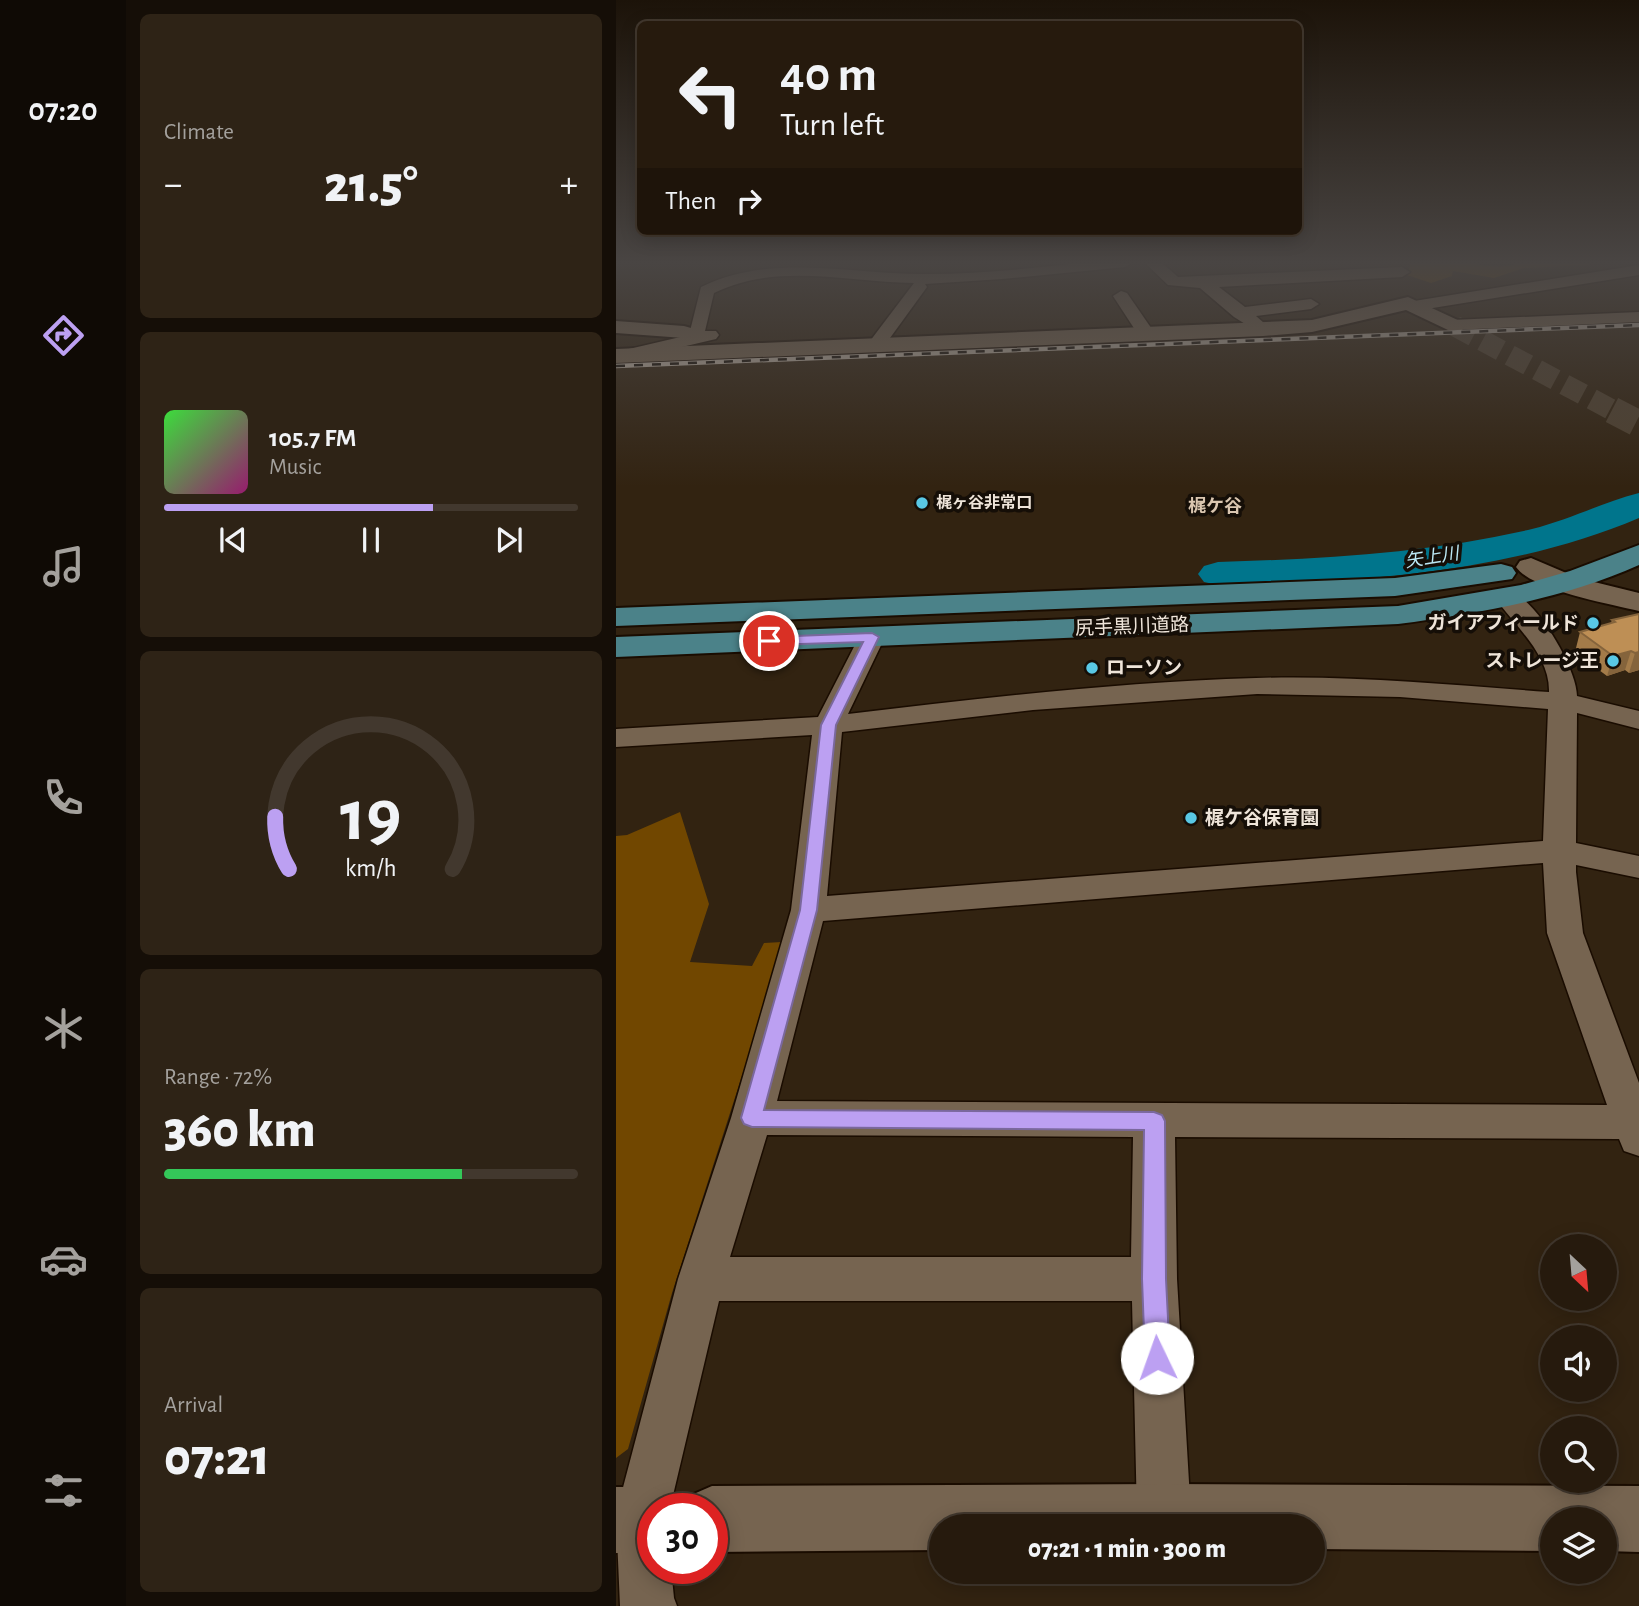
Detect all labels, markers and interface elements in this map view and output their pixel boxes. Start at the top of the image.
icon: left [665,49,756,140]
text: 40 m [780,51,877,100]
text: 07:20 [28,94,98,126]
text: Turn left [780,109,884,141]
text: Climate [164,121,234,144]
text: 21.5° [324,159,418,211]
text: − [164,166,182,204]
text: + [560,166,578,204]
icon: right [730,182,768,220]
text: Then [665,188,716,214]
icon: directions [39,311,88,360]
text: 105.7 FM [269,425,357,451]
text: Music [269,456,321,479]
place label: 梶ヶ谷非常口 [936,494,1032,511]
marker: 梶ヶ谷非常口 [914,495,930,511]
district label: 梶ケ谷 [1188,496,1242,516]
icon: previous [214,521,252,559]
icon: pause [352,521,390,559]
icon: next [490,521,528,559]
icon: music [39,542,88,591]
water label: 矢上川 [1404,543,1462,571]
pin [739,611,799,671]
place label: ガイアフィールド [1427,612,1579,633]
street label: 尻手黒川道路 [1075,615,1189,638]
marker: ガイアフィールド [1585,615,1601,631]
icon: arrive [750,622,788,660]
place label: ストレージ王 [1485,651,1599,671]
marker: ストレージ王 [1605,653,1621,669]
place label: ローソン [1106,659,1182,678]
marker: ローソン [1084,660,1100,676]
icon: phone [39,773,88,822]
text: 19 [340,781,402,854]
place label: 梶ケ谷保育園 [1205,808,1319,828]
marker: 梶ケ谷保育園 [1183,810,1199,826]
text: km/h [345,856,397,881]
icon: climate [39,1004,88,1053]
text: Range · 72% [164,1066,272,1089]
text: 360 km [164,1104,316,1156]
north arrow [1540,1234,1617,1311]
map controls [1540,1234,1617,1584]
icon: car [39,1235,88,1284]
position arrow [1120,1321,1194,1395]
button: sound [1540,1325,1617,1402]
text: Arrival [164,1394,223,1417]
button: search [1540,1416,1617,1493]
text: 07:21 [164,1432,270,1484]
icon: filters [39,1466,88,1515]
speed limit sign: 30 [637,1493,728,1584]
button: layers [1540,1507,1617,1584]
text: 07:21 · 1 min · 300 m [1028,1536,1226,1562]

